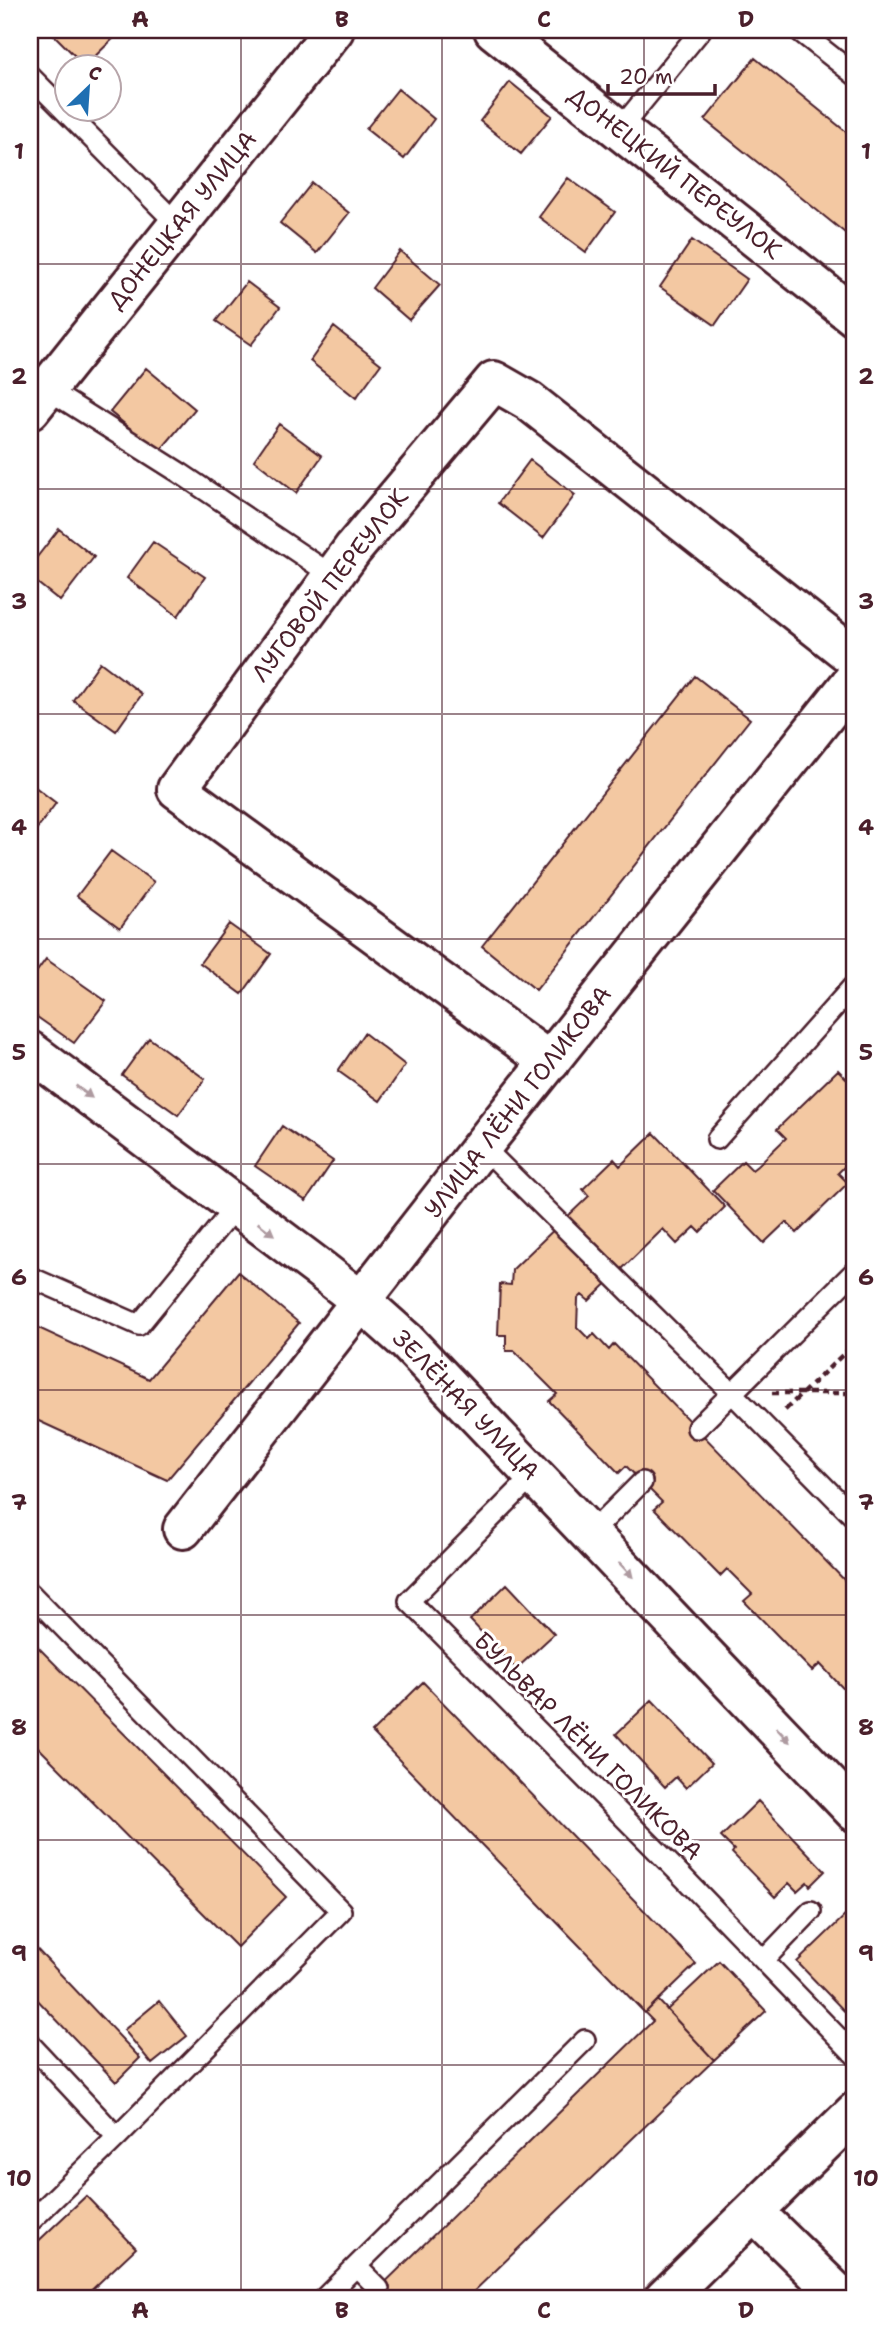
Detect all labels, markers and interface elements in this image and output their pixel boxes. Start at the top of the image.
text: A [131,4,149,34]
text: B [335,4,349,34]
text: C [537,4,551,34]
text: D [738,4,754,34]
north arrow [52,52,122,122]
scale bar [608,52,715,96]
text: С [84,59,106,87]
text: 20 m [619,63,673,91]
street label: ДОНЕЦКИЙ ПЕРЕУЛОК [561,79,789,267]
street label: ДОНЕЦКАЯ УЛИЦА [100,124,264,316]
text: 1 [14,136,24,166]
text: 1 [861,136,871,166]
text: 2 [11,361,27,391]
text: 2 [858,361,874,391]
street label: ЛУГОВОЙ ПЕРЕУЛОК [244,481,416,688]
text: 3 [11,586,27,616]
text: 3 [858,586,874,616]
text: 4 [11,812,27,842]
text: 4 [858,812,874,842]
street label: УЛИЦА ЛЁНИ ГОЛИКОВА [417,979,619,1225]
text: 5 [12,1037,26,1067]
text: 5 [859,1037,873,1067]
one-way arrow [75,1085,94,1099]
one-way arrow [257,1221,275,1236]
text: 6 [11,1262,27,1292]
text: 6 [858,1262,874,1292]
street label: ЗЕЛЁНАЯ УЛИЦА [386,1323,546,1487]
text: 7 [11,1487,27,1517]
text: 7 [858,1487,874,1517]
one-way arrow [618,1561,634,1579]
street label: БУЛЬВАР ЛЁНИ ГОЛИКОВА [467,1625,709,1867]
text: 8 [11,1712,27,1742]
text: 8 [858,1712,874,1742]
one-way arrow [774,1726,790,1743]
text: 9 [11,1938,27,1968]
text: 9 [858,1938,874,1968]
text: 10 [6,2163,32,2193]
text: 10 [853,2163,879,2193]
text: A [131,2295,149,2325]
text: B [335,2295,349,2325]
text: C [537,2295,551,2325]
text: D [738,2295,754,2325]

